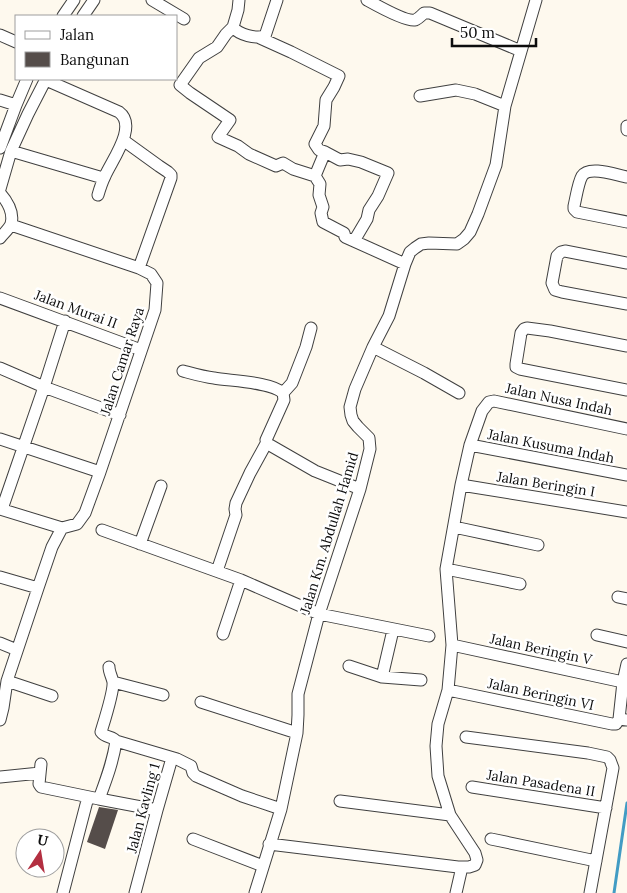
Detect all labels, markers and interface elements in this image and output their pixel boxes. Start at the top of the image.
legend [15,15,178,80]
scale bar [452,15,536,47]
text: 50 m [460,23,495,42]
text: Jalan [59,25,94,44]
text: Bangunan [60,50,129,69]
street label: Jalan Murai II [31,285,120,332]
street label: Jalan Camar Raya [96,305,148,418]
street label: Jalan Nusa Indah [503,379,614,419]
street label: Jalan Kusuma Indah [485,425,616,467]
street label: Jalan Km. Abdullah Hamid [296,450,362,617]
street label: Jalan Beringin I [495,467,596,501]
street label: Jalan Beringin V [487,629,594,669]
street label: Jalan Beringin VI [485,674,596,714]
street label: Jalan Kavling 1 [122,761,164,856]
street label: Jalan Pasadena II [485,765,596,800]
north arrow [15,828,65,878]
text: U [36,830,50,850]

